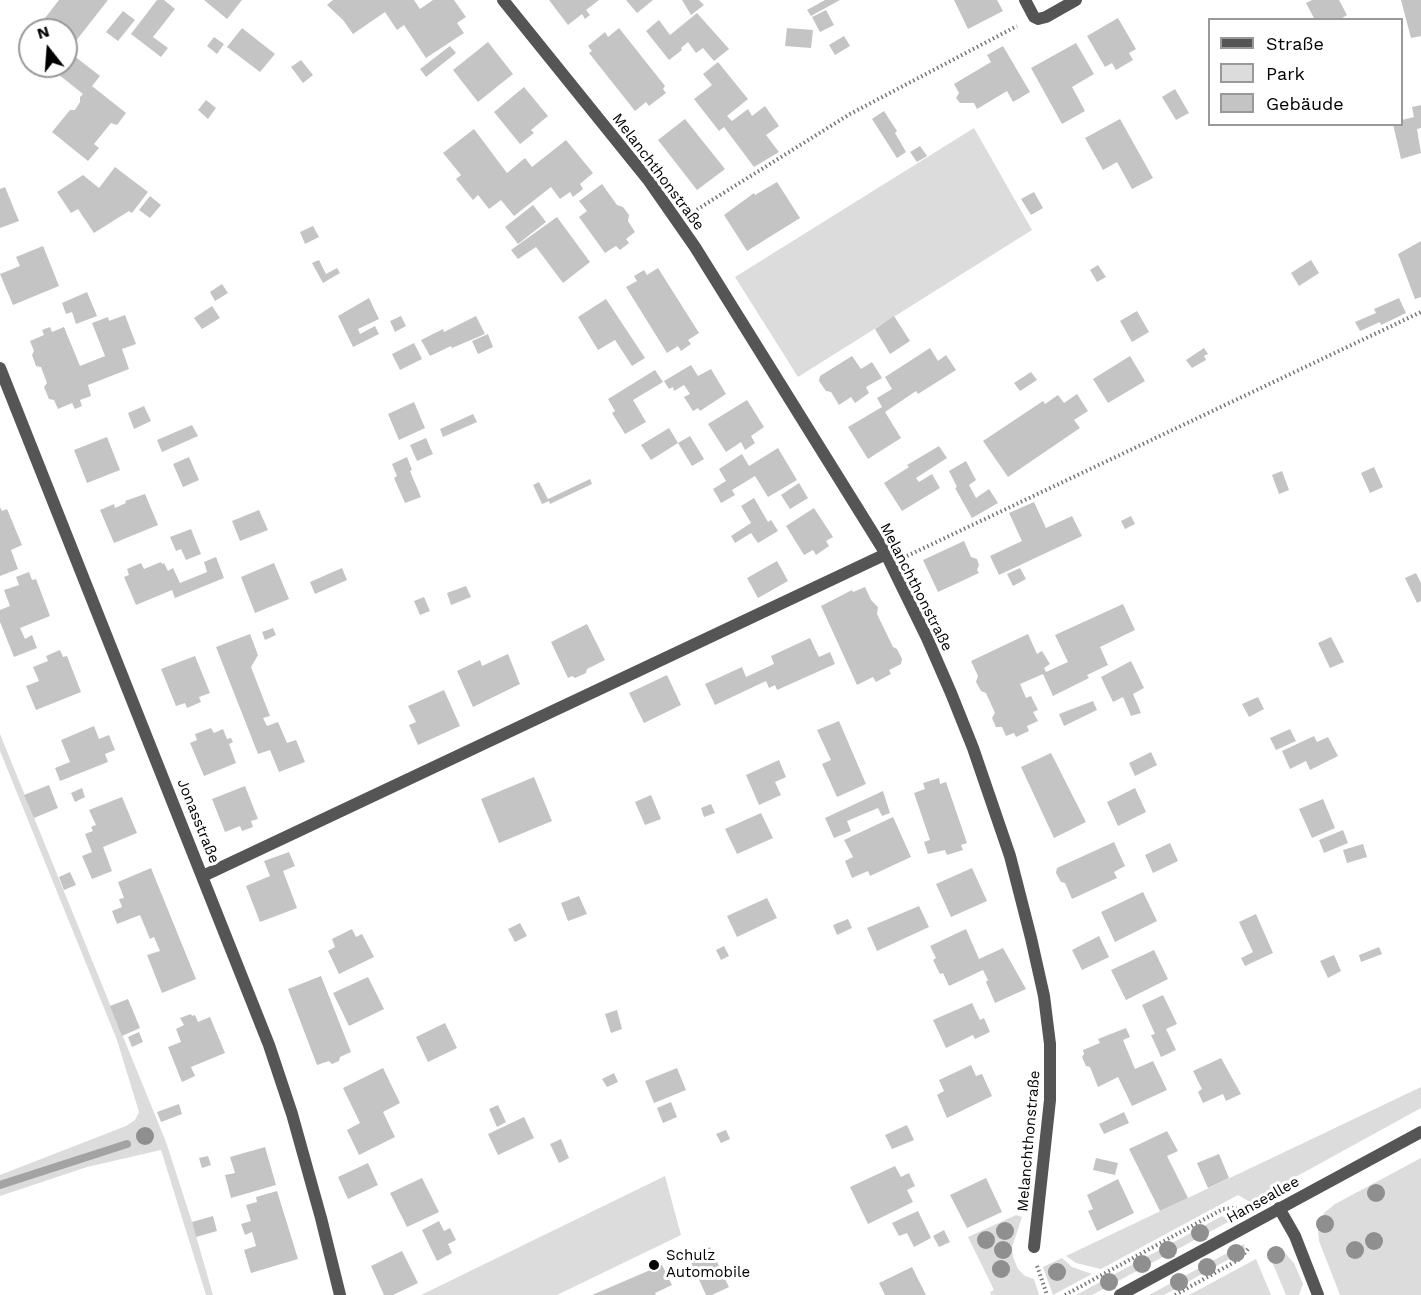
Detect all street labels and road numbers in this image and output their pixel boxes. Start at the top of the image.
street label: Melanchthonstraße [608,110,708,234]
street label: Melanchthonstraße [876,520,956,654]
street label: Jonasstraße [173,776,223,866]
street label: Melanchthonstraße [1014,1070,1044,1212]
street label: Hanseallee [1224,1173,1302,1227]

